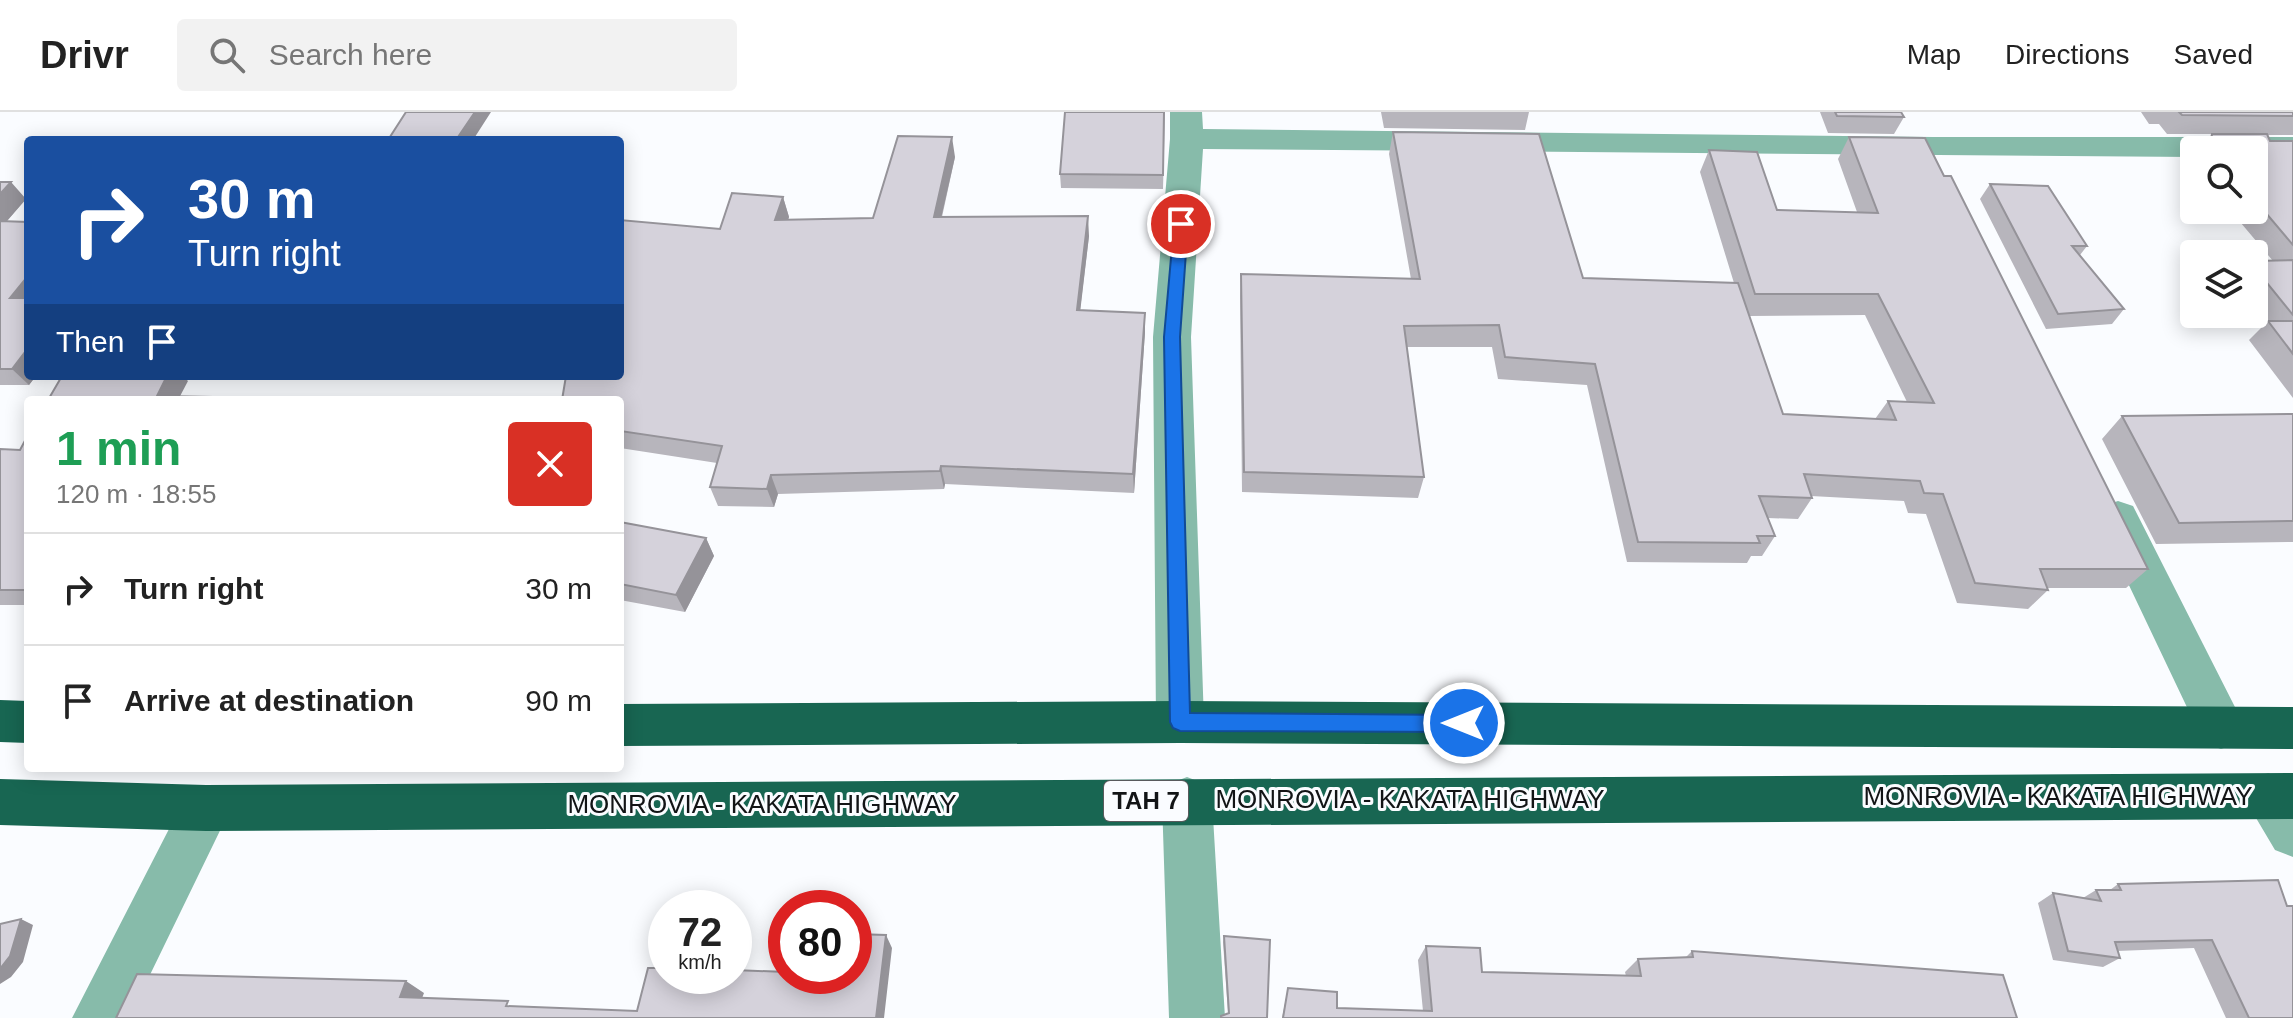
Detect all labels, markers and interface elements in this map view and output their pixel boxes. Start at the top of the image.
search box [177,19,737,91]
icon: search [205,33,249,77]
text: Drivr [40,34,129,76]
text: Search here [269,38,432,71]
text: Map [1907,39,1961,70]
text: Directions [2005,39,2130,70]
text: Saved [2174,39,2253,70]
map controls [2180,136,2268,328]
button: search [2180,136,2268,224]
text: 30 m [188,167,316,230]
icon: right [56,168,160,272]
pin [1147,190,1215,258]
icon: arrive [1159,202,1203,246]
text: Turn right [188,233,341,274]
button: layers [2180,240,2268,328]
icon: arrive [140,320,184,364]
text: Then [56,325,124,358]
text: 1 min [56,422,181,475]
button: close [508,422,592,506]
text: 120 m · 18:55 [56,479,216,509]
icon: right [56,567,100,611]
text: Turn right [124,572,263,605]
text: 30 m [525,572,592,605]
icon: arrive [56,679,100,723]
position arrow [1422,681,1506,765]
text: Arrive at destination [124,684,414,717]
text: 90 m [525,684,592,717]
road number: TAH 7 [1104,781,1188,821]
street label: MONROVIA - KAKATA HIGHWAY [1863,781,2253,811]
street label: MONROVIA - KAKATA HIGHWAY [1215,784,1605,814]
street label: MONROVIA - KAKATA HIGHWAY [567,789,957,819]
speed limit sign: 80 [768,890,872,994]
text: 72 [678,910,722,954]
text: km/h [678,951,722,973]

